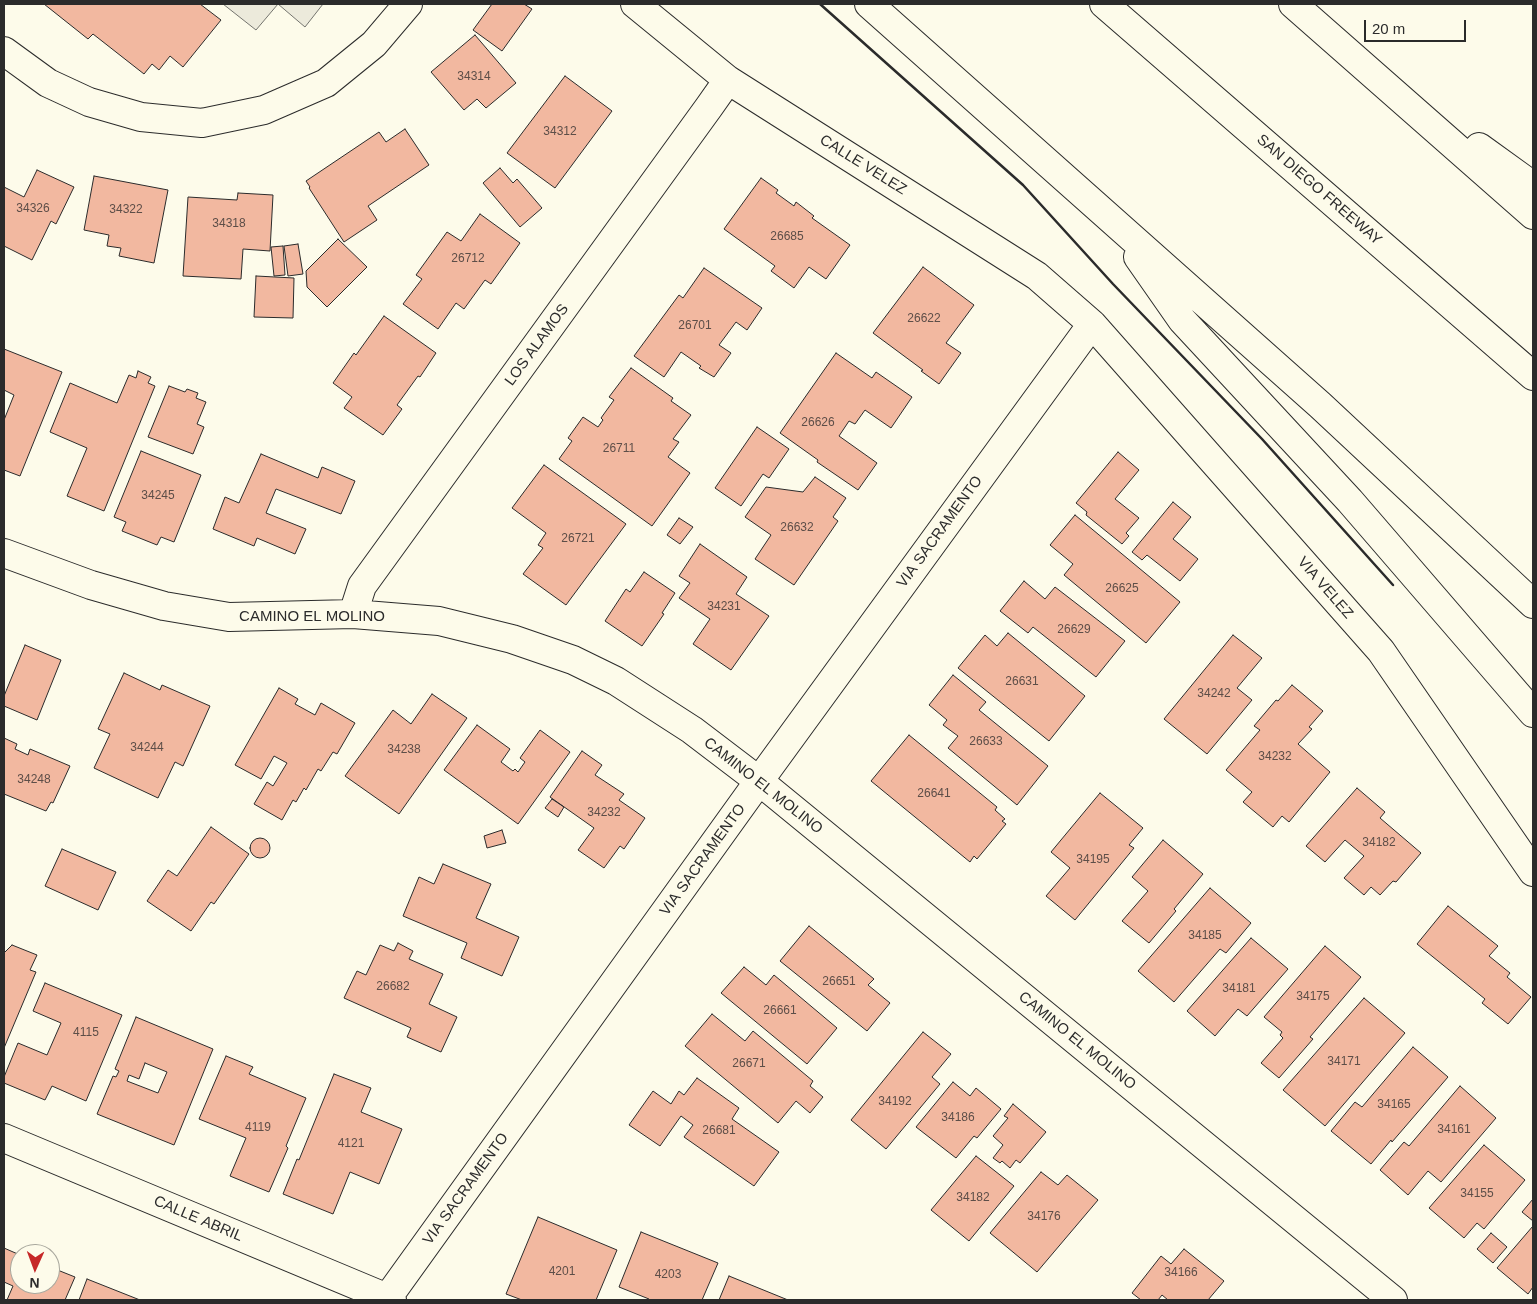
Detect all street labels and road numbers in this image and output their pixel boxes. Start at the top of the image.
street label: CALLE VELEZ [816,131,910,199]
street label: SAN DIEGO FREEWAY [1253,131,1385,249]
street label: LOS ALAMOS [501,301,573,389]
street label: VIA SACRAMENTO [893,473,987,591]
street label: VIA VELEZ [1293,553,1357,623]
street label: CAMINO EL MOLINO [239,608,385,626]
street label: CAMINO EL MOLINO [700,734,826,838]
street label: VIA SACRAMENTO [656,801,750,919]
street label: CAMINO EL MOLINO [1015,988,1139,1094]
street label: VIA SACRAMENTO [419,1130,513,1248]
street label: CALLE ABRIL [151,1192,245,1246]

